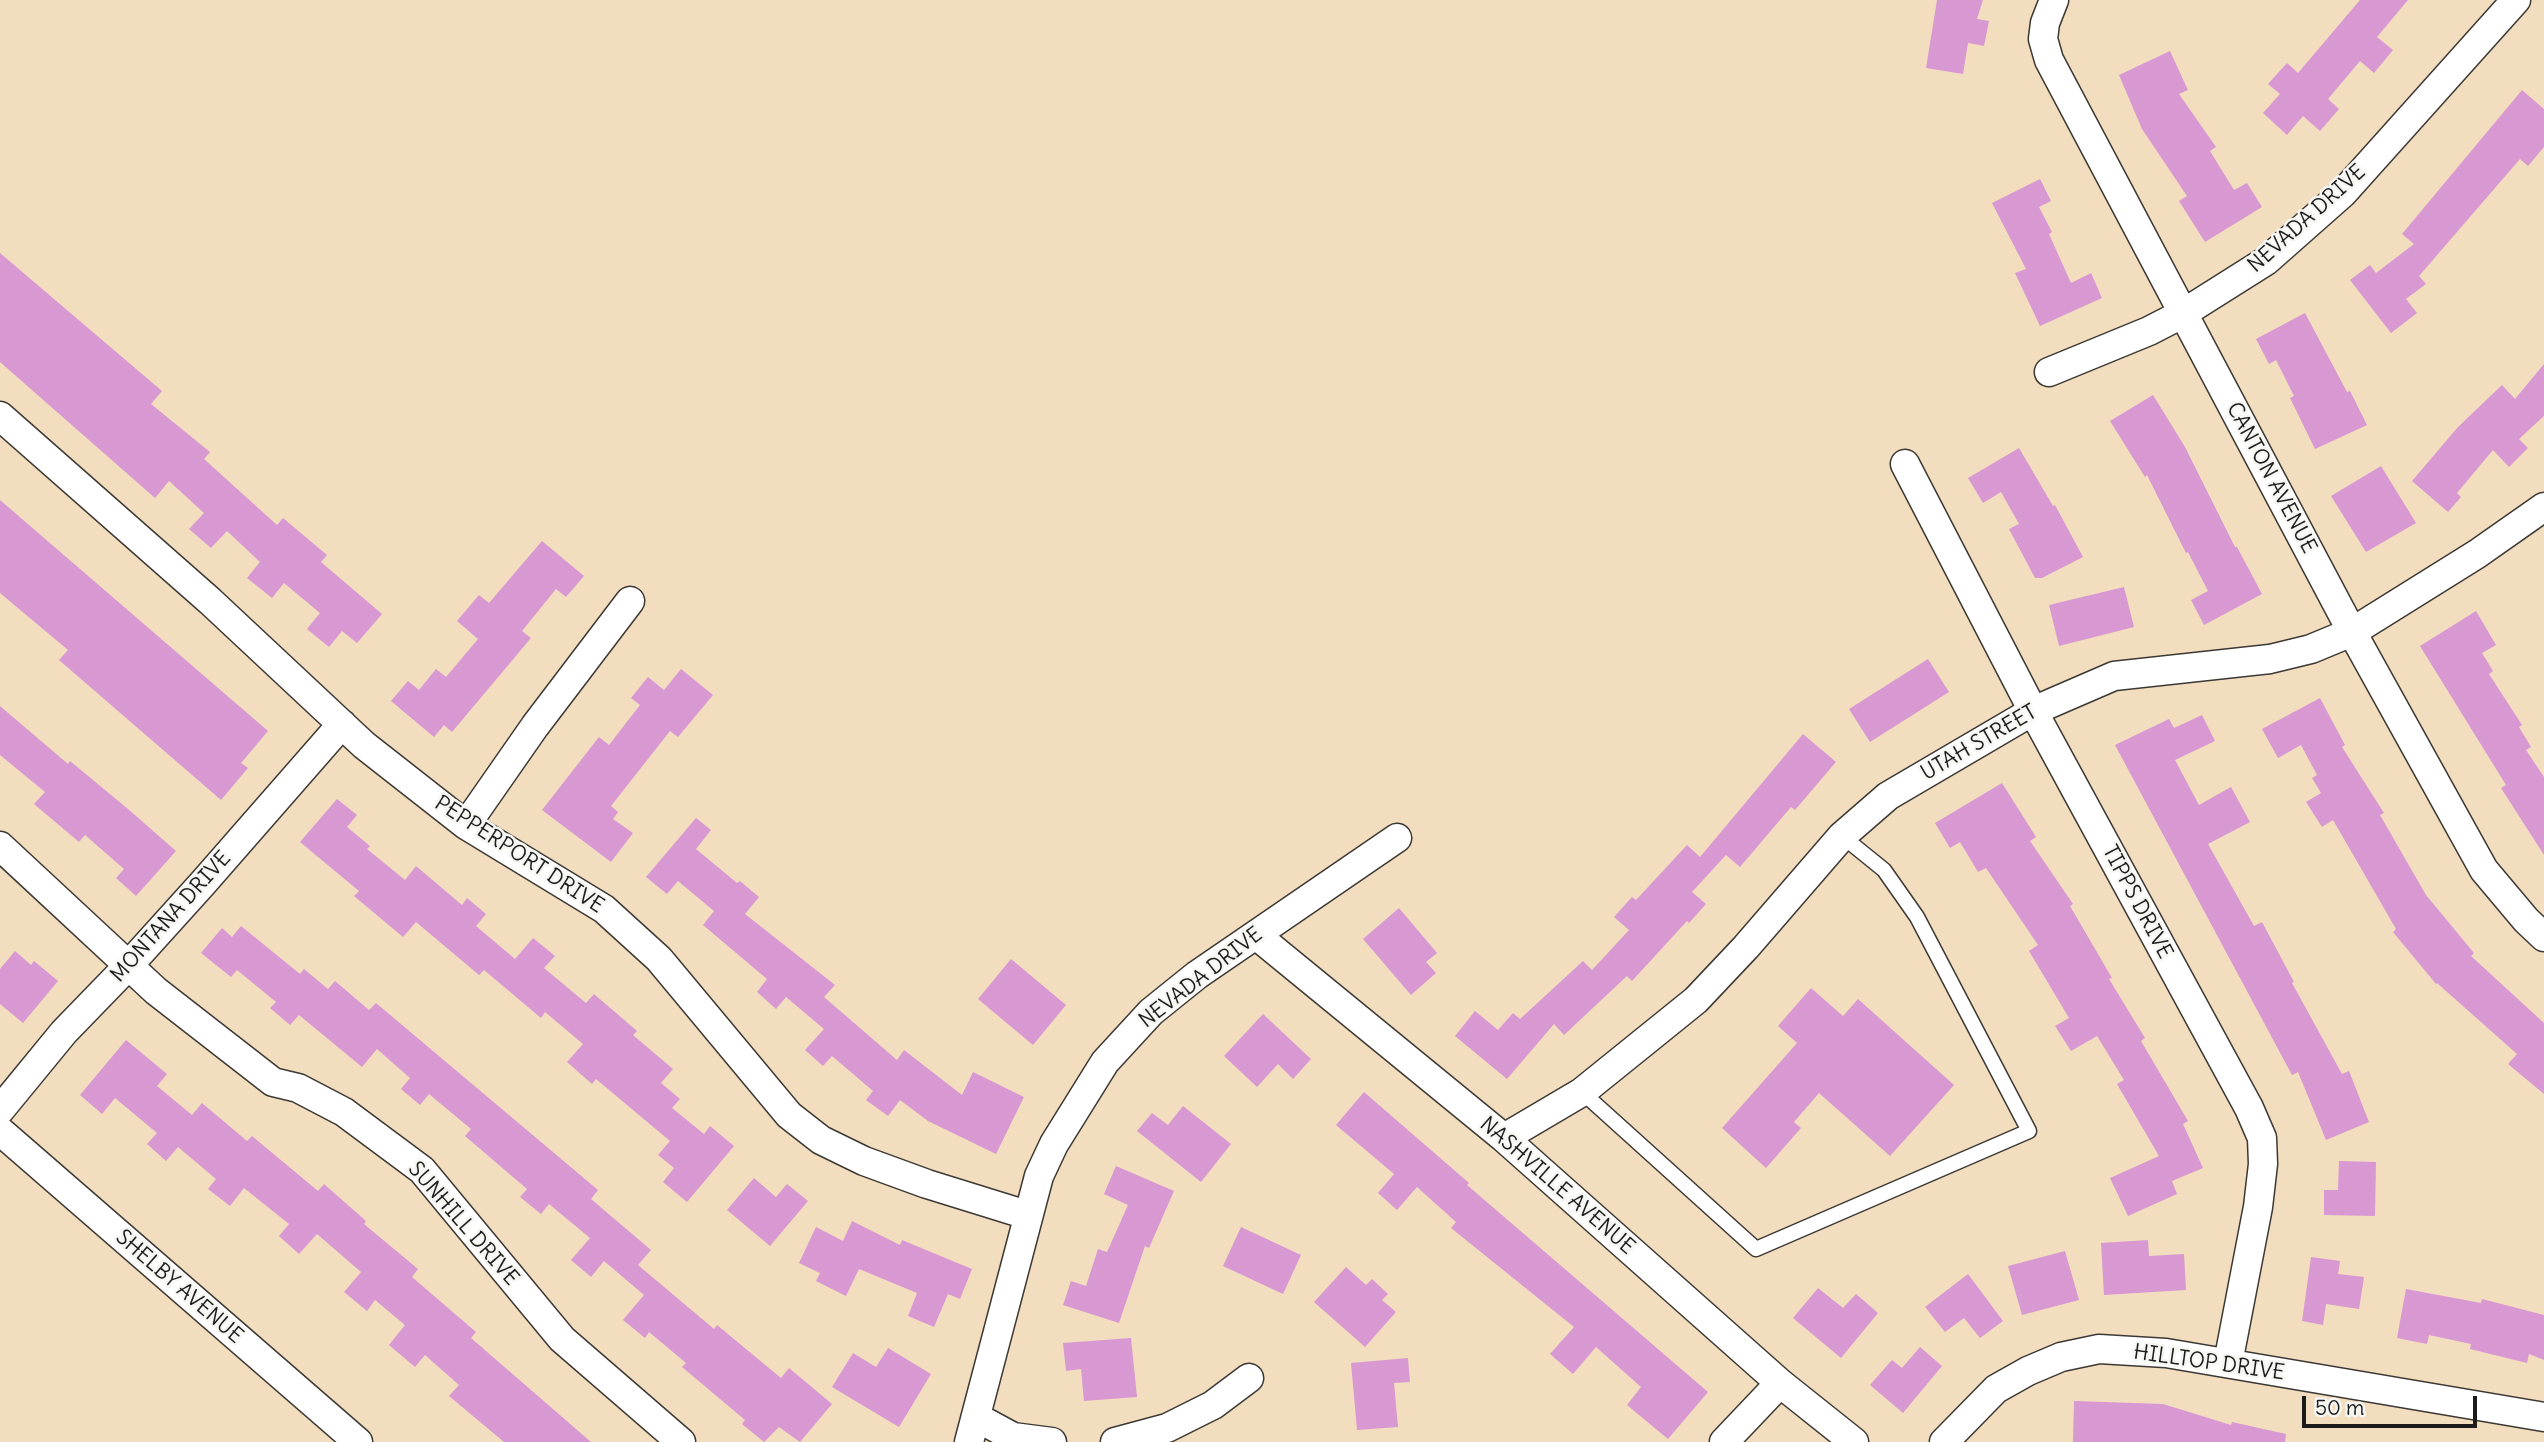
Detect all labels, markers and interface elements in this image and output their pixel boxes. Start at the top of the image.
street label: NEVADA DRIVE [2243,160,2371,278]
street label: CANTON AVENUE [2221,398,2321,558]
street label: UTAH STREET [1917,700,2041,786]
street label: PEPPERPORT DRIVE [430,791,608,919]
street label: TIPPS DRIVE [2097,841,2177,963]
street label: MONTANA DRIVE [106,846,236,988]
street label: NEVADA DRIVE [1134,922,1268,1034]
street label: NASHVILLE AVENUE [1474,1112,1640,1260]
street label: SUNHILL DRIVE [402,1157,524,1291]
street label: SHELBY AVENUE [110,1225,248,1349]
street label: HILLTOP DRIVE [2132,1340,2286,1386]
scale bar [2306,1382,2481,1426]
text: 50 m [2315,1394,2364,1421]

